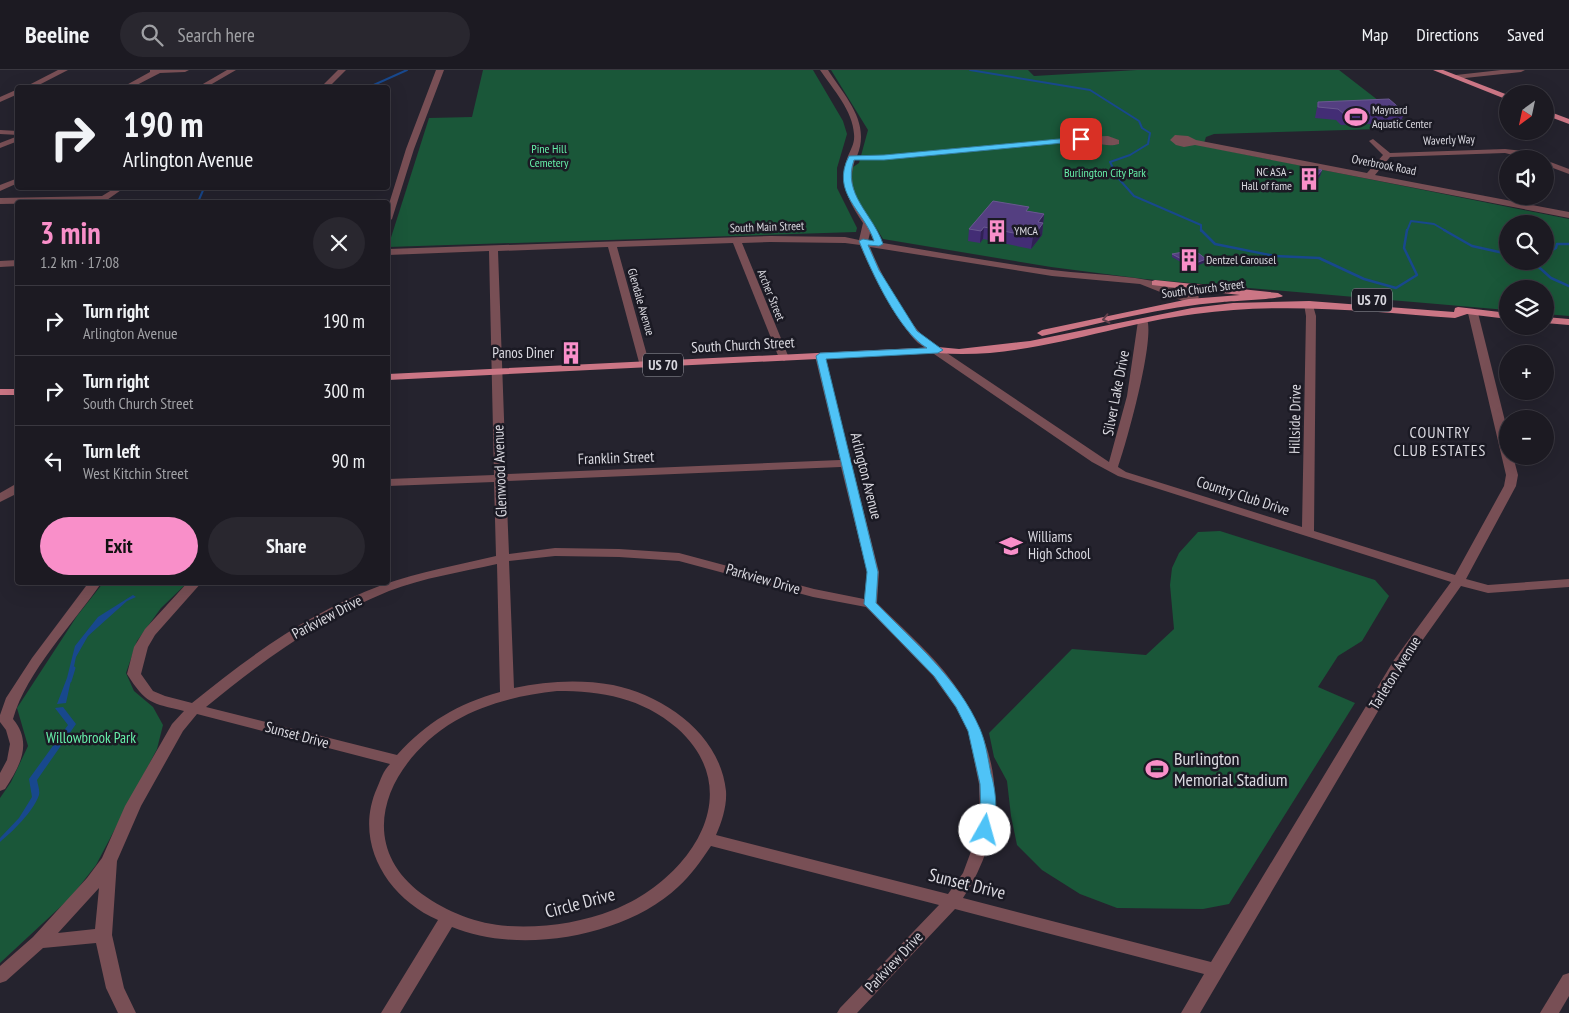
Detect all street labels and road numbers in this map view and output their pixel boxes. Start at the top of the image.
street label: Waverly Way [1423,131,1476,148]
street label: Overbrook Road [1350,151,1418,178]
street label: South Main Street [730,218,805,235]
street label: Glendale Avenue [625,267,658,337]
street label: Archer Street [754,267,789,323]
street label: South Church Street [1161,276,1246,301]
road number: US 70 [1352,288,1392,312]
street label: South Church Street [691,332,795,357]
street label: Silver Lake Drive [1098,348,1133,437]
road number: US 70 [643,354,683,376]
street label: Hillside Drive [1284,384,1305,454]
street label: Glenwood Avenue [488,424,511,518]
street label: Arlington Avenue [847,430,886,521]
street label: Franklin Street [578,447,654,468]
street label: Country Club Drive [1194,472,1292,519]
street label: Parkview Drive [724,559,803,598]
street label: Parkview Drive [289,590,365,643]
street label: Tarleton Avenue [1365,633,1425,713]
street label: Sunset Drive [263,717,331,752]
street label: Sunset Drive [926,863,1008,904]
street label: Circle Drive [542,882,617,923]
street label: Parkview Drive [861,927,927,996]

